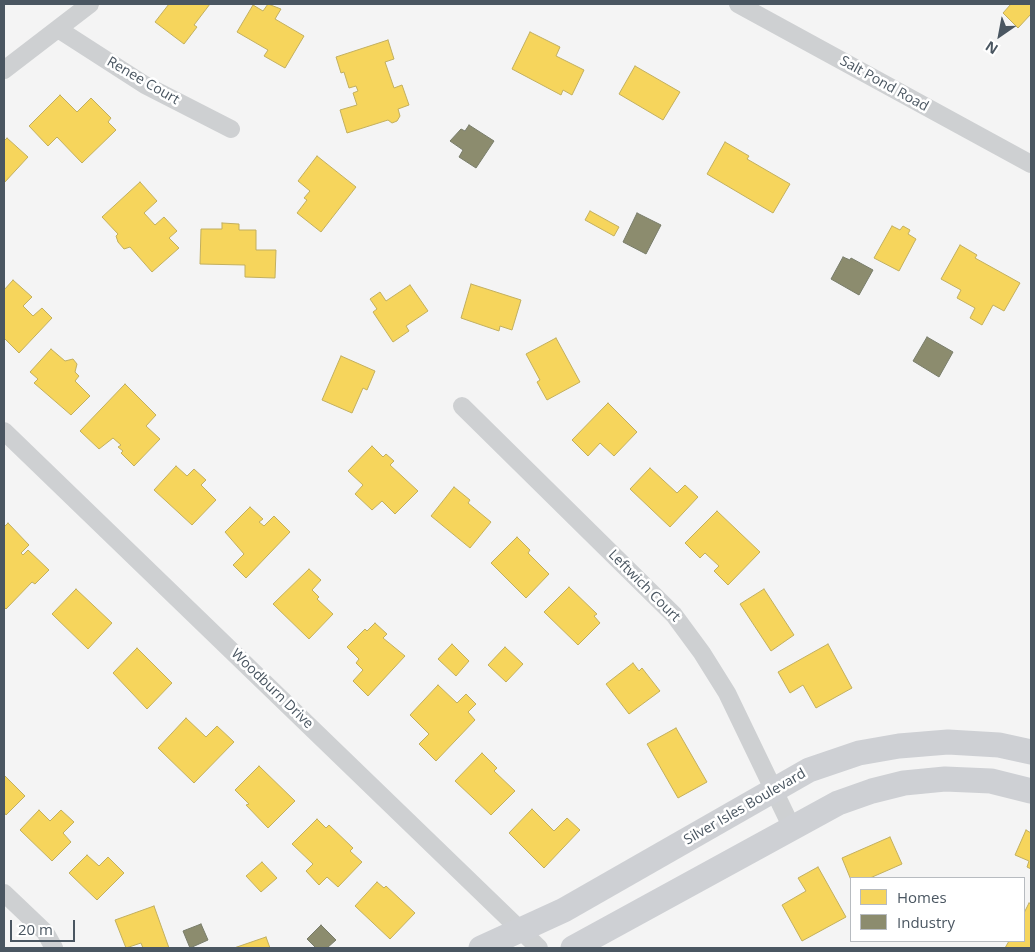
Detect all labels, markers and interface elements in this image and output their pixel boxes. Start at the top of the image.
north arrow [975,10,1025,60]
text: N [982,37,1002,59]
street label: Renee Court [104,53,182,109]
street label: Salt Pond Road [837,53,931,115]
street label: Leftwich Court [605,547,683,625]
street label: Woodburn Drive [227,646,317,732]
street label: Silver Isles Boulevard [681,765,809,849]
legend [850,877,1025,942]
text: Homes [897,887,947,907]
scale bar [12,910,78,942]
text: Industry [897,912,955,932]
text: 20 m [18,919,53,939]

